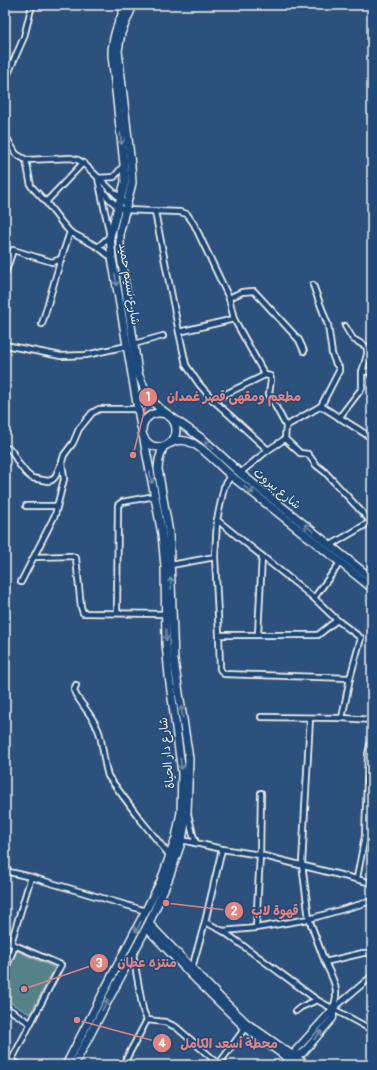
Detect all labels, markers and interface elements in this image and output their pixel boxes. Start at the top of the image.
one-way arrow [118,132,125,145]
street label: شارع نسيم حميد [114,242,143,326]
one-way arrow [112,273,120,286]
callout: مطعم ومقهى قصر غمدان [138,384,309,409]
text: مطعم ومقهى قصر غمدان [167,389,302,407]
text: 1 [146,390,150,405]
one-way arrow [204,440,214,449]
street label: شارع بيروت [250,465,304,513]
one-way arrow [148,471,156,484]
one-way arrow [243,485,254,494]
one-way arrow [303,524,314,532]
one-way arrow [167,577,175,590]
one-way arrow [162,628,169,641]
one-way arrow [178,706,186,719]
street label: شارع دار الحياة [156,717,179,789]
one-way arrow [177,757,184,770]
callout: قهوة لاب [224,898,307,923]
text: قهوة لاب [251,903,299,920]
text: 2 [231,904,238,919]
one-way arrow [134,921,141,933]
callout: منتزه عطان [89,950,184,975]
text: منتزه عطان [117,955,177,971]
text: 3 [96,956,103,971]
one-way arrow [102,1000,109,1012]
one-way arrow [313,1030,322,1041]
callout: محطة أسعد الكامل [152,1031,286,1056]
text: محطة أسعد الكامل [180,1035,278,1052]
text: 4 [158,1036,166,1051]

